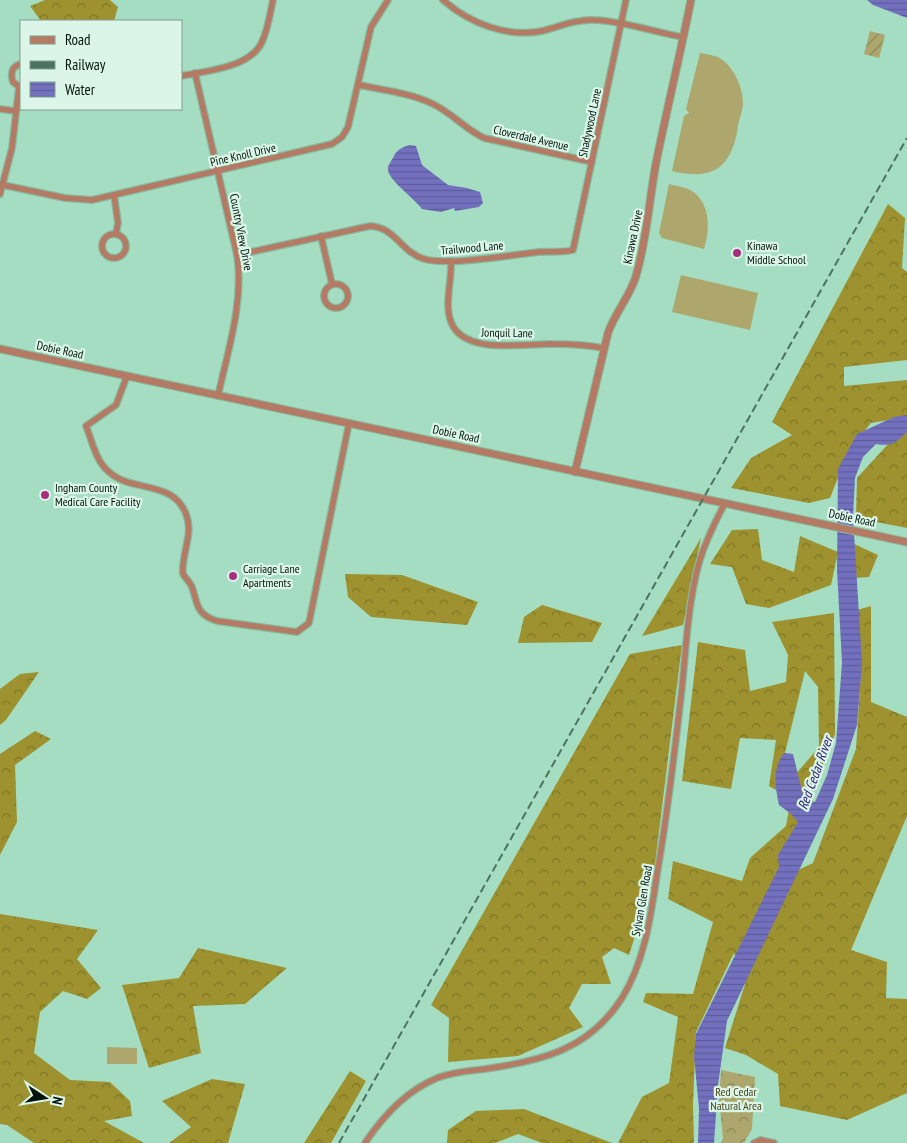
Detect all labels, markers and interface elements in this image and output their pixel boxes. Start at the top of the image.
legend [20,20,182,110]
text: Road [65,30,91,49]
text: Railway [65,55,106,74]
text: Water [65,80,96,99]
street label: Shadywood Lane [575,87,604,159]
street label: Cloverdale Avenue [492,122,570,153]
street label: Pine Knoll Drive [209,140,277,169]
street label: Country View Drive [227,192,256,272]
street label: Kinawa Drive [619,208,646,265]
street label: Trailwood Lane [440,237,504,258]
place label: Kinawa Middle School [747,238,806,267]
marker: Kinawa Middle School [731,247,743,259]
street label: Jonquil Lane [480,325,533,340]
street label: Dobie Road [35,337,85,362]
street label: Dobie Road [431,421,481,446]
place label: Ingham County Medical Care Facility [55,480,141,509]
marker: Ingham County Medical Care Facility [39,489,51,501]
street label: Dobie Road [827,505,877,530]
place label: Carriage Lane Apartments [243,561,300,590]
marker: Carriage Lane Apartments [227,570,239,582]
water label: Red Cedar River [794,732,837,812]
street label: Sylvan Glen Road [628,864,655,937]
north arrow [20,1073,70,1123]
park label: Red Cedar Natural Area [710,1084,762,1113]
text: N [48,1095,67,1106]

